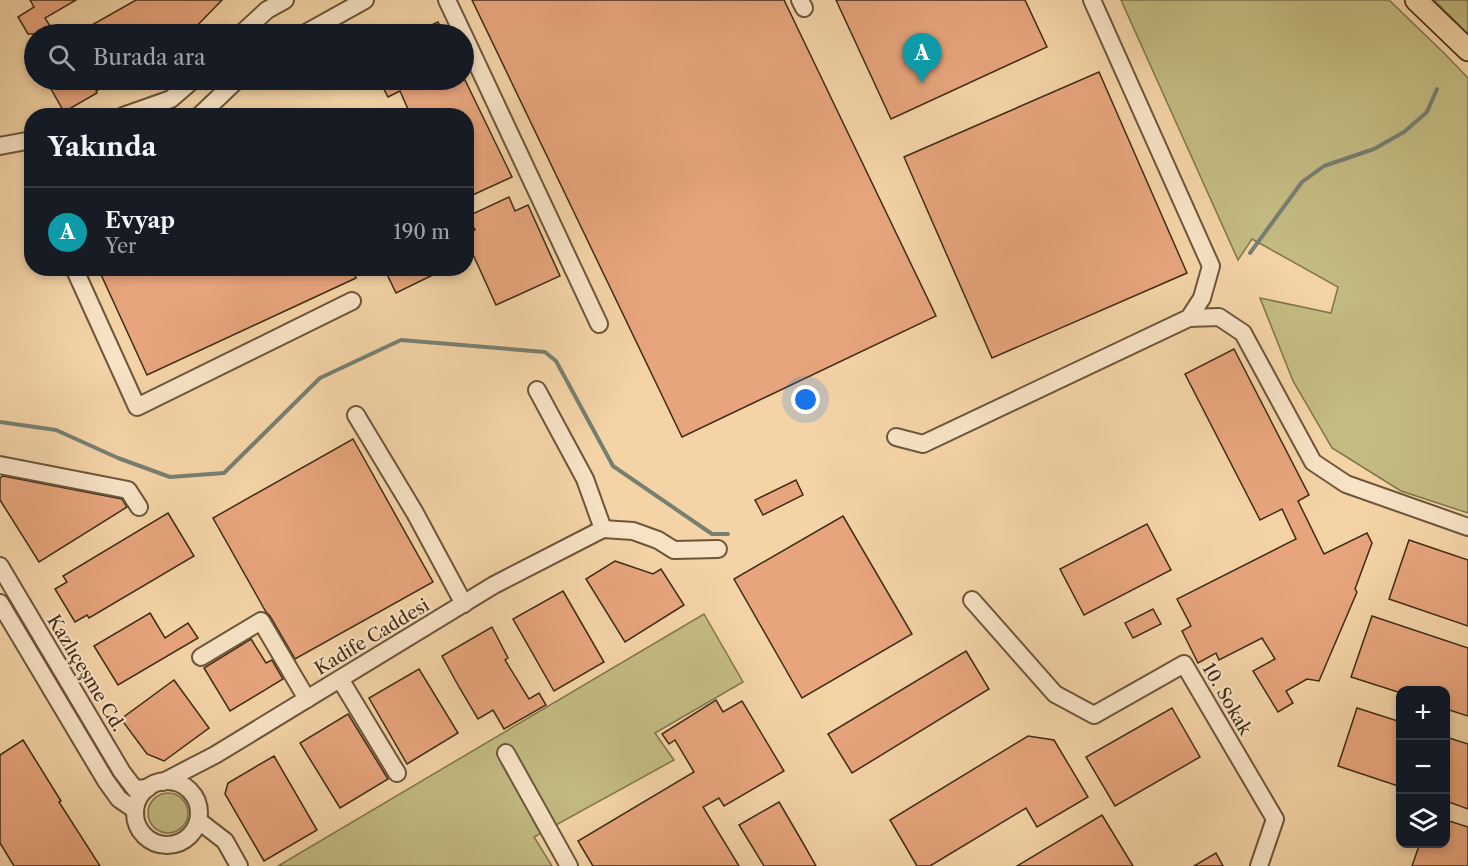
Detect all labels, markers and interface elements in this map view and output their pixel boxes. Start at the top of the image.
search box [24,24,474,90]
pin: A [902,34,942,83]
icon: search [45,41,78,74]
text: Burada ara [93,44,206,71]
text: Yakında [48,131,157,163]
text: Evyap [105,207,175,234]
text: A [60,220,75,244]
text: 190 m [393,220,450,244]
text: Yer [105,234,137,258]
your location [791,385,820,414]
street label: Kadife Caddesi [311,594,434,680]
street label: Kazlıçeşme Cd. [42,611,130,735]
street label: 10. Sokak [1197,659,1257,740]
map controls [1396,686,1450,848]
button: + [1396,686,1450,740]
button: − [1396,740,1450,794]
button: layers [1396,794,1450,848]

